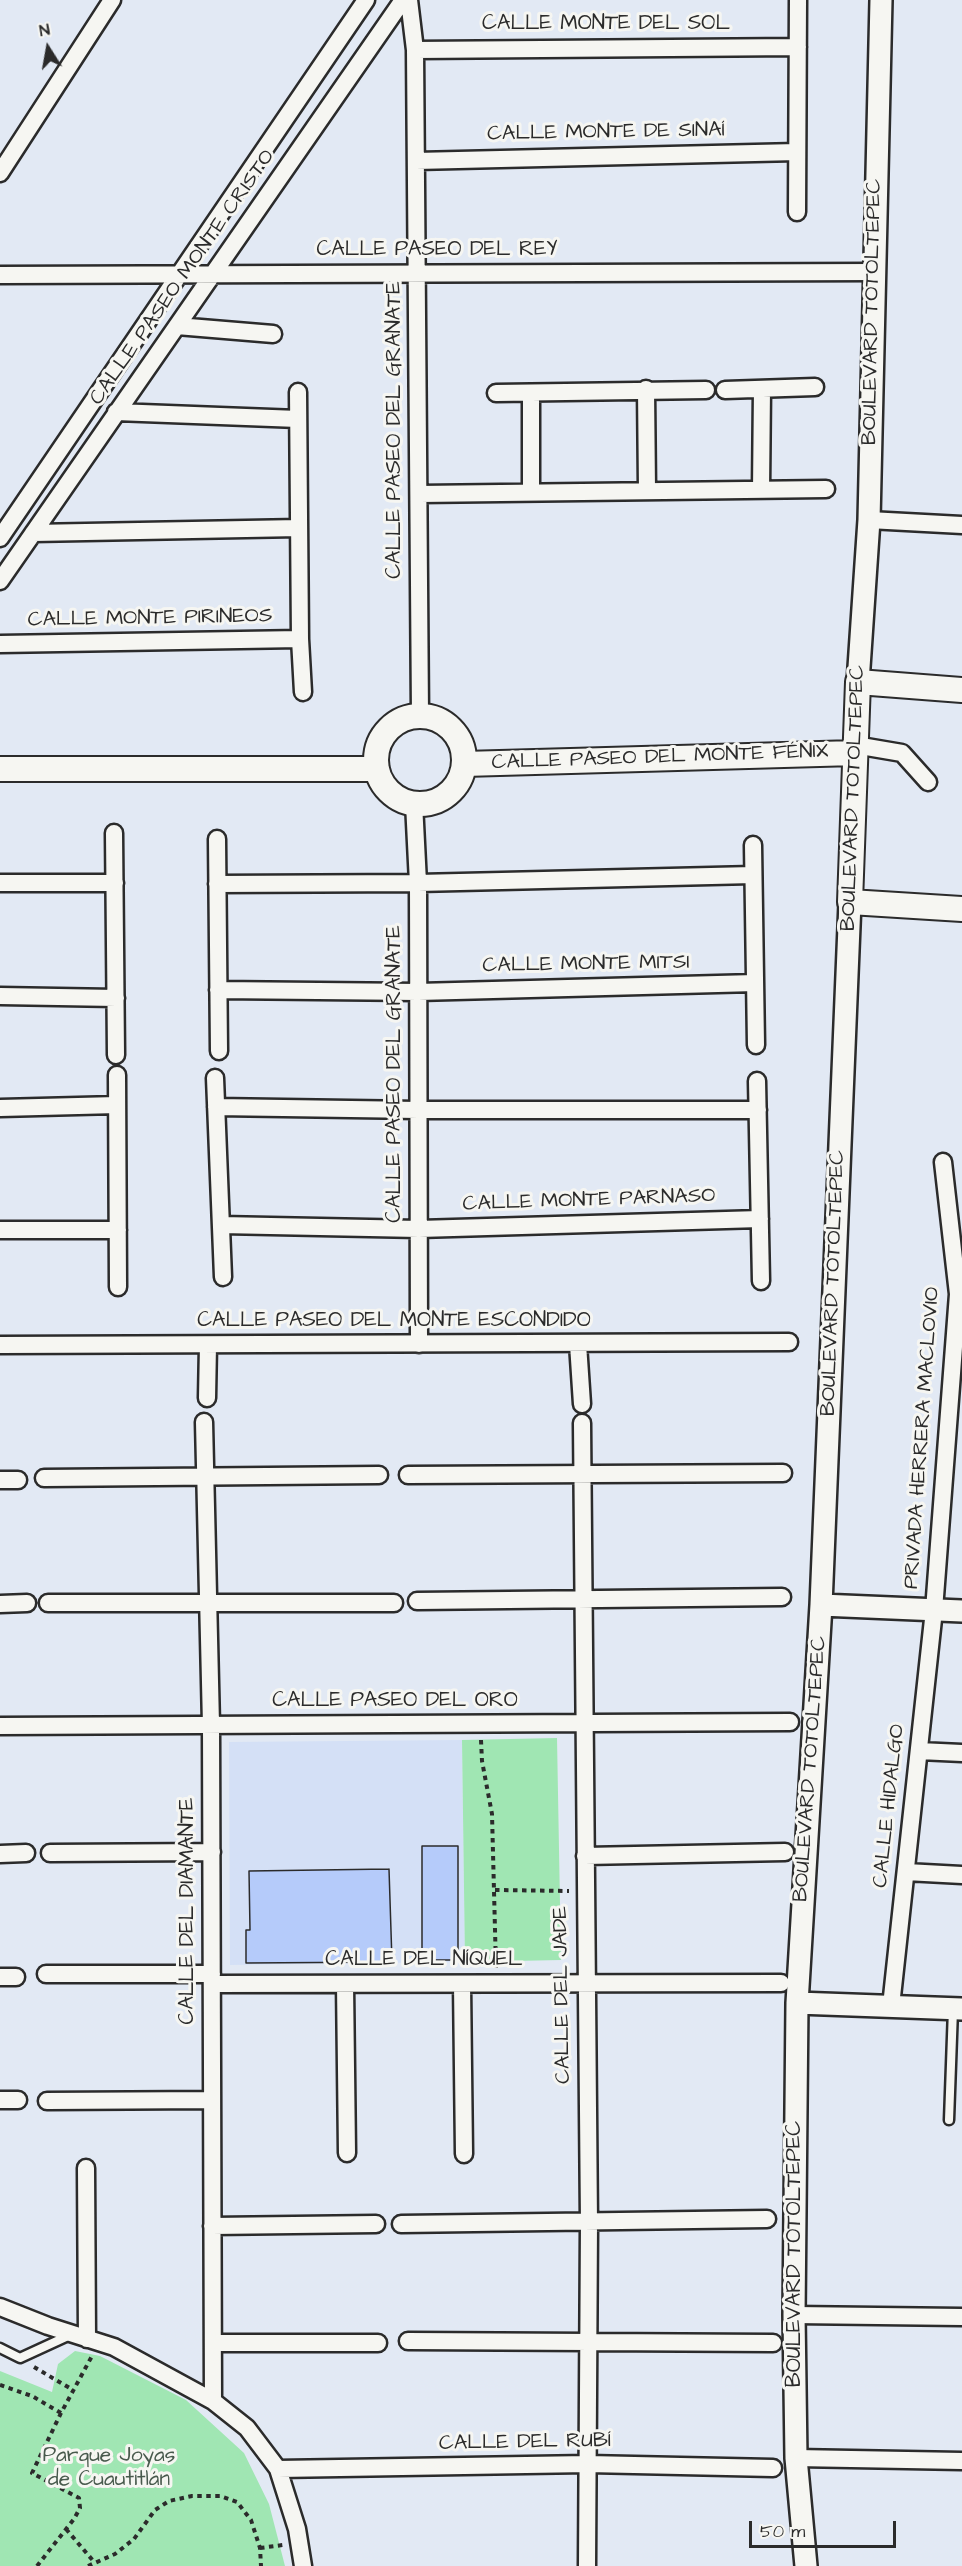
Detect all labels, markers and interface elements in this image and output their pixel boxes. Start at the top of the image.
street label: CALLE MONTE DEL SOL [482,12,730,38]
north arrow [18,18,78,78]
text: N [38,19,52,42]
street label: CALLE MONTE DE SINAÍ [487,118,725,148]
street label: CALLE PASEO MONTE CRISTO [85,146,281,410]
street label: BOULEVARD TOTOLTEPEC [858,179,888,445]
street label: CALLE PASEO DEL REY [316,238,558,264]
street label: CALLE PASEO DEL GRANATE [383,281,409,579]
street label: CALLE MONTE PIRINEOS [27,604,273,634]
street label: BOULEVARD TOTOLTEPEC [837,664,871,932]
street label: CALLE PASEO DEL MONTE FÉNIX [491,740,829,776]
street label: CALLE PASEO DEL GRANATE [383,925,409,1223]
street label: CALLE MONTE MITSI [482,951,690,979]
street label: BOULEVARD TOTOLTEPEC [817,1149,851,1417]
street label: CALLE MONTE PARNASO [462,1184,716,1218]
street label: PRIVADA HERRERA MACLOVIO [900,1286,946,1590]
street label: CALLE PASEO DEL MONTE ESCONDIDO [197,1309,591,1335]
street label: BOULEVARD TOTOLTEPEC [789,1635,833,1903]
street label: CALLE PASEO DEL ORO [272,1689,518,1715]
street label: CALLE HIDALGO [869,1723,911,1889]
street label: CALLE DEL DIAMANTE [176,1798,202,2024]
street label: CALLE DEL JADE [549,1906,577,2084]
street label: CALLE DEL NÍQUEL [325,1948,523,1974]
street label: BOULEVARD TOTOLTEPEC [783,2121,809,2387]
street label: CALLE DEL RUBÍ [439,2429,611,2457]
park label: Parque Joyas de Cuautitlán [43,2444,175,2494]
scale bar [752,2509,899,2547]
text: 50 m [760,2519,805,2544]

